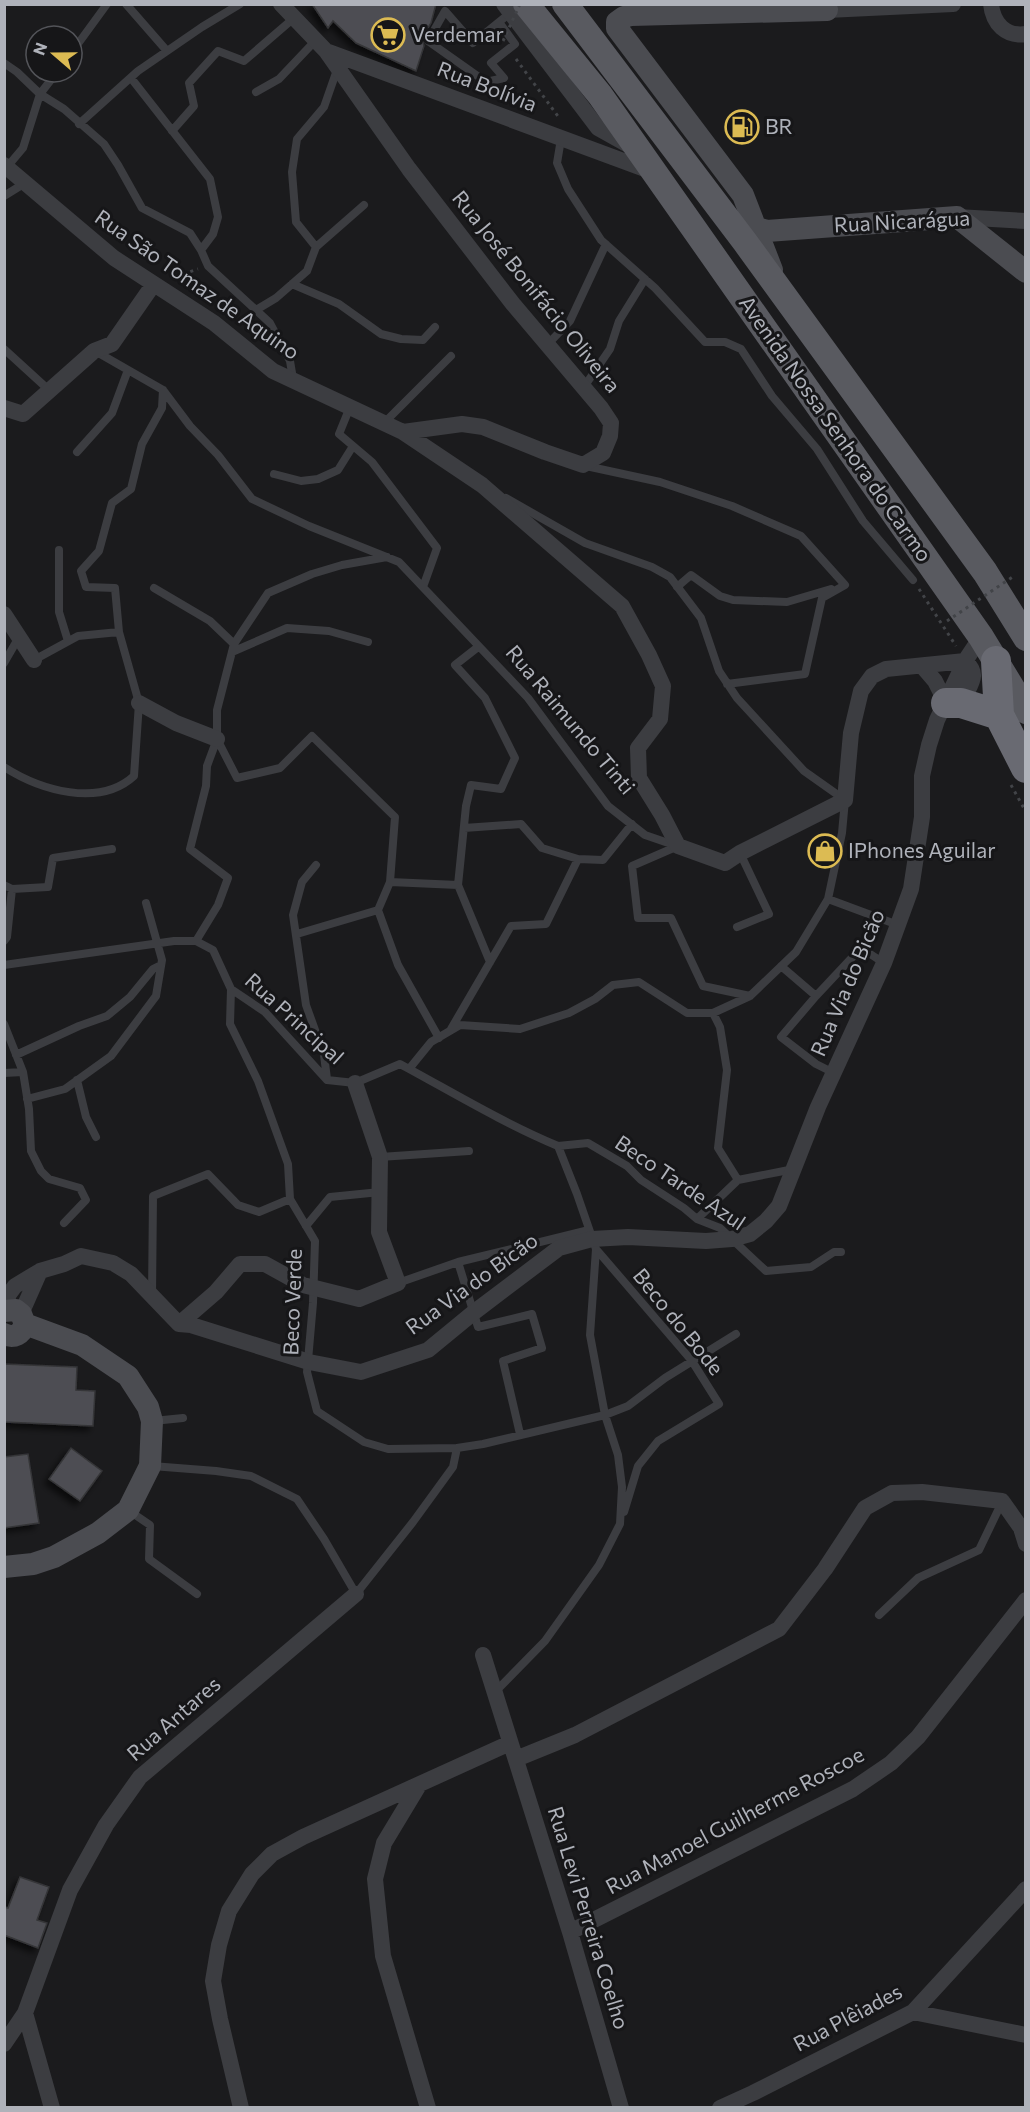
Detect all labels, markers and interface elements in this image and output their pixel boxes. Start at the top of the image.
supermarket icon: Verdemar [370,17,406,53]
place label: Verdemar [411,21,504,46]
north arrow [24,24,84,84]
text: N [28,40,50,58]
street label: Rua Bolívia [434,55,541,116]
fuel station icon: BR [724,109,760,145]
place label: BR [765,113,793,138]
street label: Rua José Bonifácio Oliveira [448,185,626,397]
street label: Rua São Tomaz de Aquino [91,204,305,364]
street label: Rua Nicarágua [833,204,971,237]
street label: Avenida Nossa Senhora do Carmo [735,291,938,566]
street label: Rua Raimundo Tinti [502,639,641,799]
shop icon: IPhones Aguilar [807,833,843,869]
place label: IPhones Aguilar [848,837,996,862]
street label: Rua Via do Bicão [804,905,889,1060]
street label: Rua Principal [240,967,350,1069]
street label: Beco Tarde Azul [611,1129,751,1234]
street label: Rua Via do Bicão [400,1227,542,1339]
street label: Beco Verde [277,1248,306,1356]
street label: Beco do Bode [629,1263,730,1379]
street label: Rua Antares [121,1671,225,1765]
street label: Rua Manoel Guilherme Roscoe [601,1741,868,1898]
street label: Rua Levi Perreira Coelho [544,1803,635,2032]
street label: Rua Plêiades [789,1978,906,2056]

